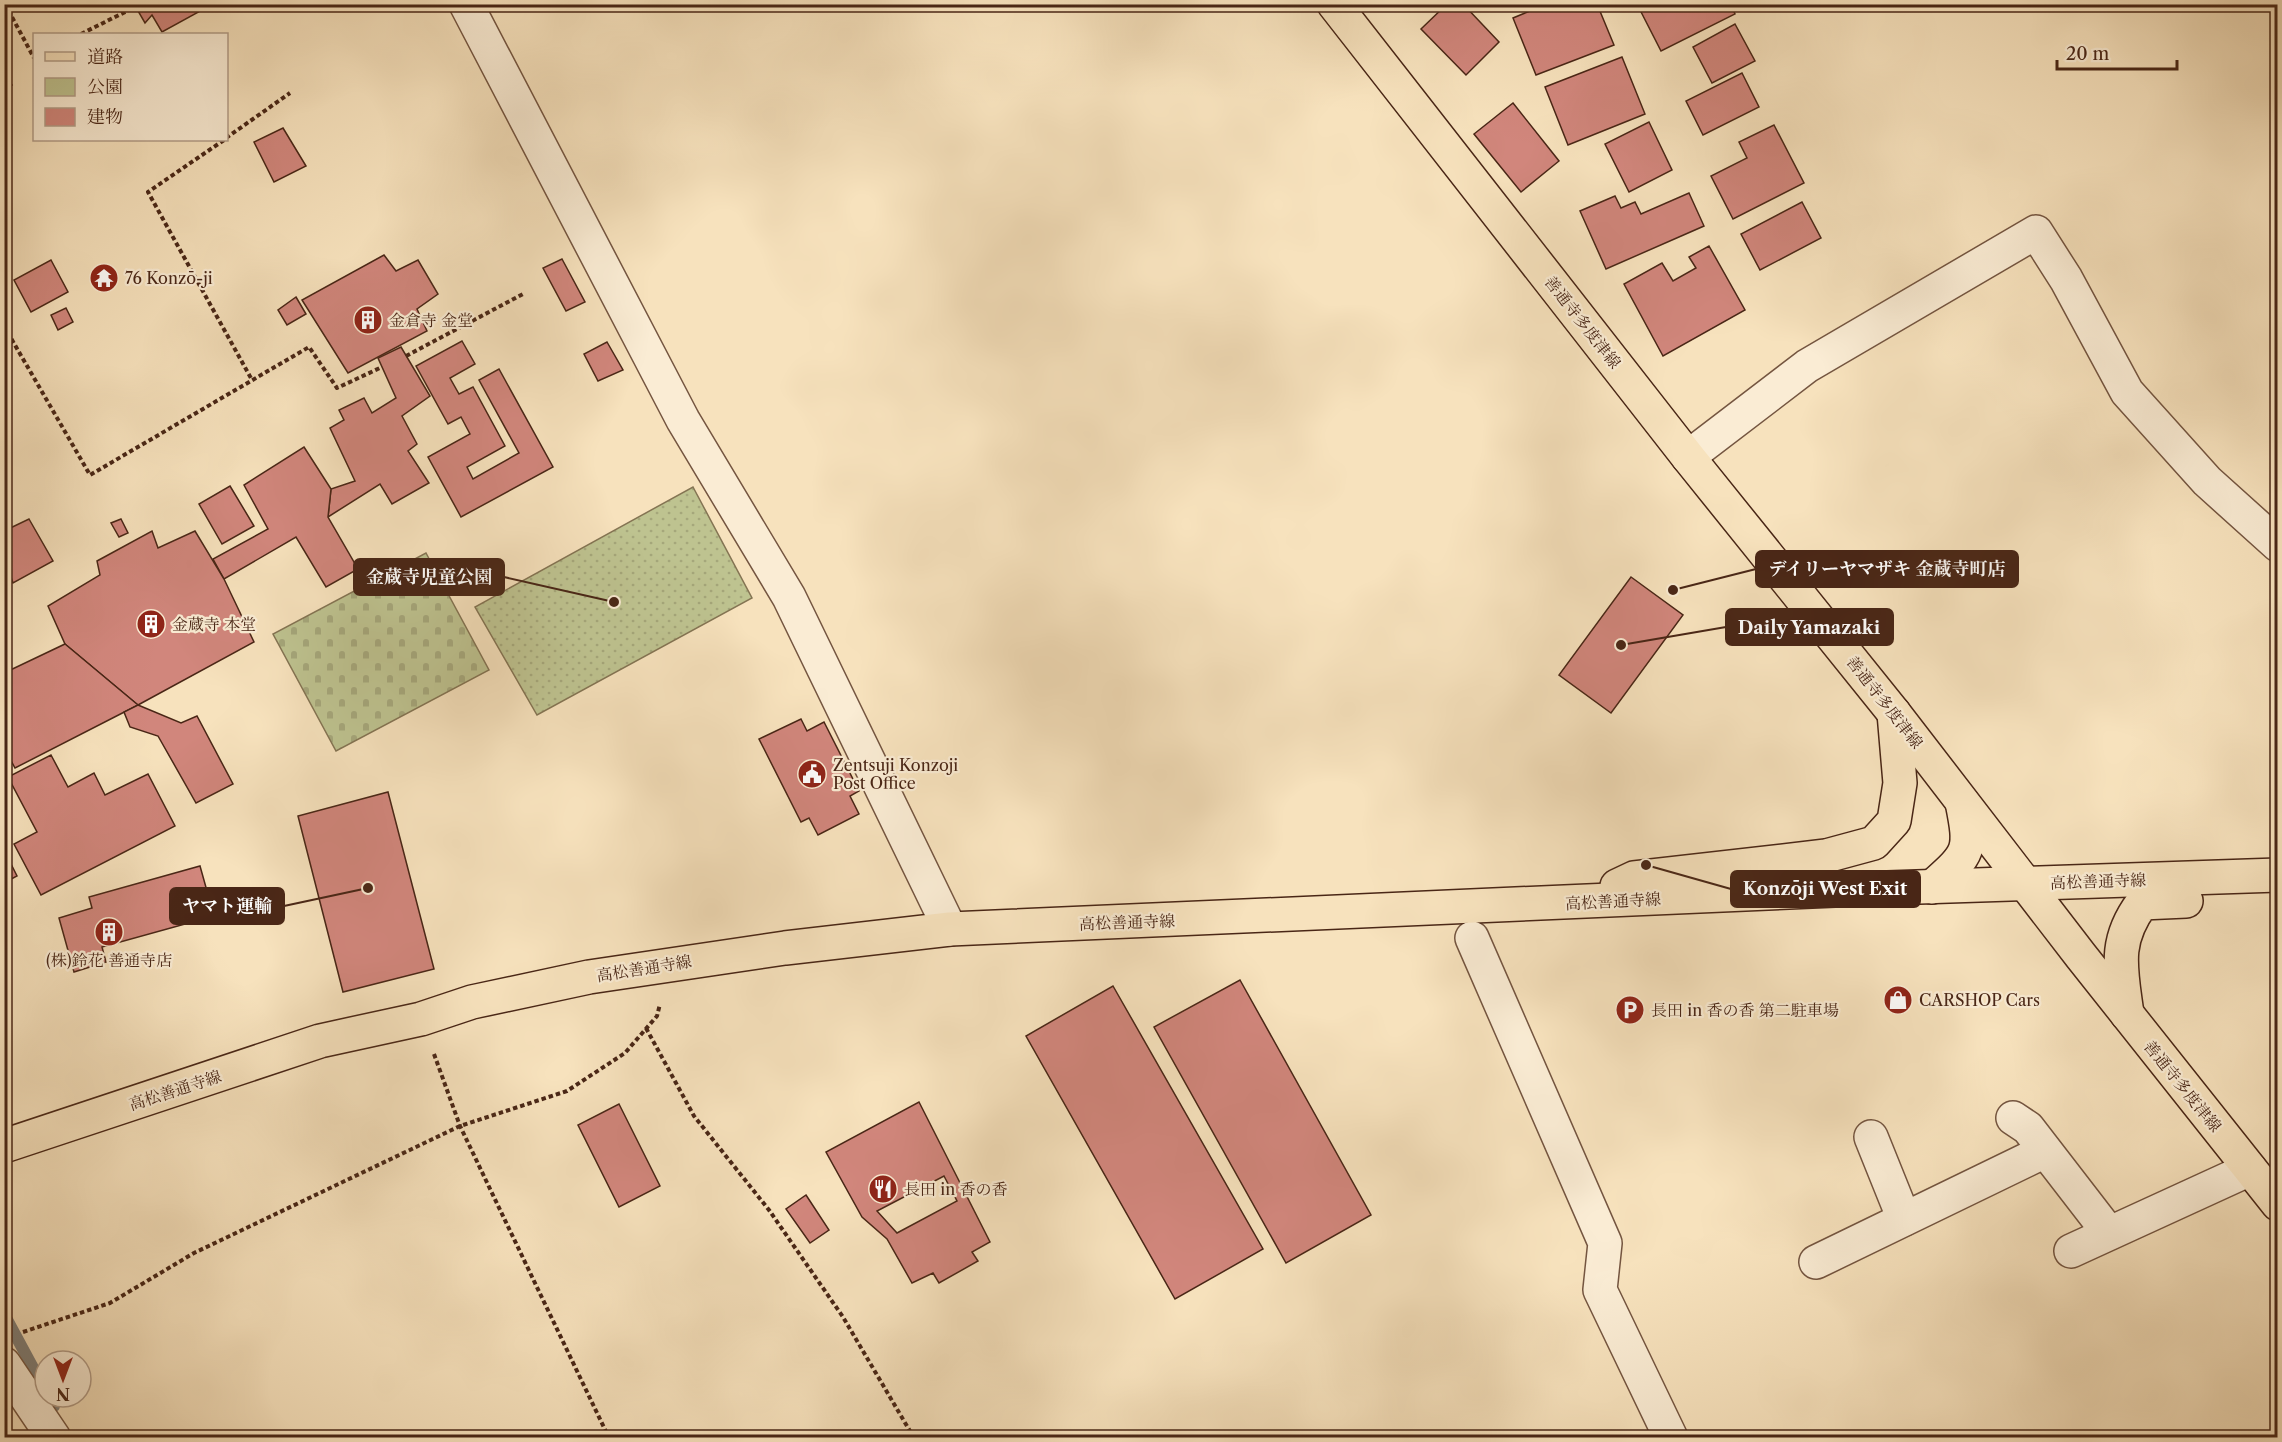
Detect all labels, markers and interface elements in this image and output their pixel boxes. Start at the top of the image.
legend [33,33,228,141]
scale bar [2057,33,2177,71]
text: 20 m [2066,43,2110,65]
text: 道路 [87,46,123,68]
text: 公園 [87,76,123,98]
text: 建物 [87,106,123,128]
temple icon: 76 Konzō-ji [88,262,120,294]
place label: 76 Konzō-ji [125,268,213,288]
street label: 善通寺多度津線 [1541,272,1625,372]
building icon: 金倉寺 金堂 [352,304,384,336]
place label: 金倉寺 金堂 [389,310,473,330]
callout: デイリーヤマザキ 金蔵寺町店 [1756,551,2018,587]
text: デイリーヤマザキ 金蔵寺町店 [1768,558,2006,580]
callout: 金蔵寺児童公園 [354,559,504,595]
text: 金蔵寺児童公園 [366,566,492,588]
building icon: 金蔵寺 本堂 [135,608,167,640]
callout: Daily Yamazaki [1726,609,1893,645]
place label: 金蔵寺 本堂 [172,614,256,634]
text: Daily Yamazaki [1738,617,1881,639]
street label: 善通寺多度津線 [1843,652,1927,752]
place label: Zentsuji Konzoji Post Office [833,755,958,793]
public building icon: Zentsuji Konzoji Post Office [796,758,828,790]
street label: 高松善通寺線 [2050,869,2146,893]
callout: Konzōji West Exit [1731,871,1920,907]
text: Konzōji West Exit [1743,878,1908,900]
callout: ヤマト運輸 [170,888,284,924]
street label: 高松善通寺線 [1565,889,1661,913]
text: ヤマト運輸 [182,895,272,917]
street label: 高松善通寺線 [1079,910,1175,934]
building icon: (株)鈴花 善通寺店 [93,916,125,948]
place label: (株)鈴花 善通寺店 [46,950,172,970]
street label: 高松善通寺線 [595,951,693,985]
shop icon: CARSHOP Cars [1882,984,1914,1016]
place label: CARSHOP Cars [1919,990,2040,1010]
parking icon: 長田 in 香の香 第二駐車場 [1614,994,1646,1026]
place label: 長田 in 香の香 第二駐車場 [1651,1000,1839,1020]
street label: 善通寺多度津線 [2140,1036,2226,1136]
street label: 高松善通寺線 [126,1066,224,1114]
restaurant icon: 長田 in 香の香 [867,1173,899,1205]
place label: 長田 in 香の香 [904,1179,1007,1199]
north arrow [33,1349,93,1409]
text: N [56,1384,70,1404]

